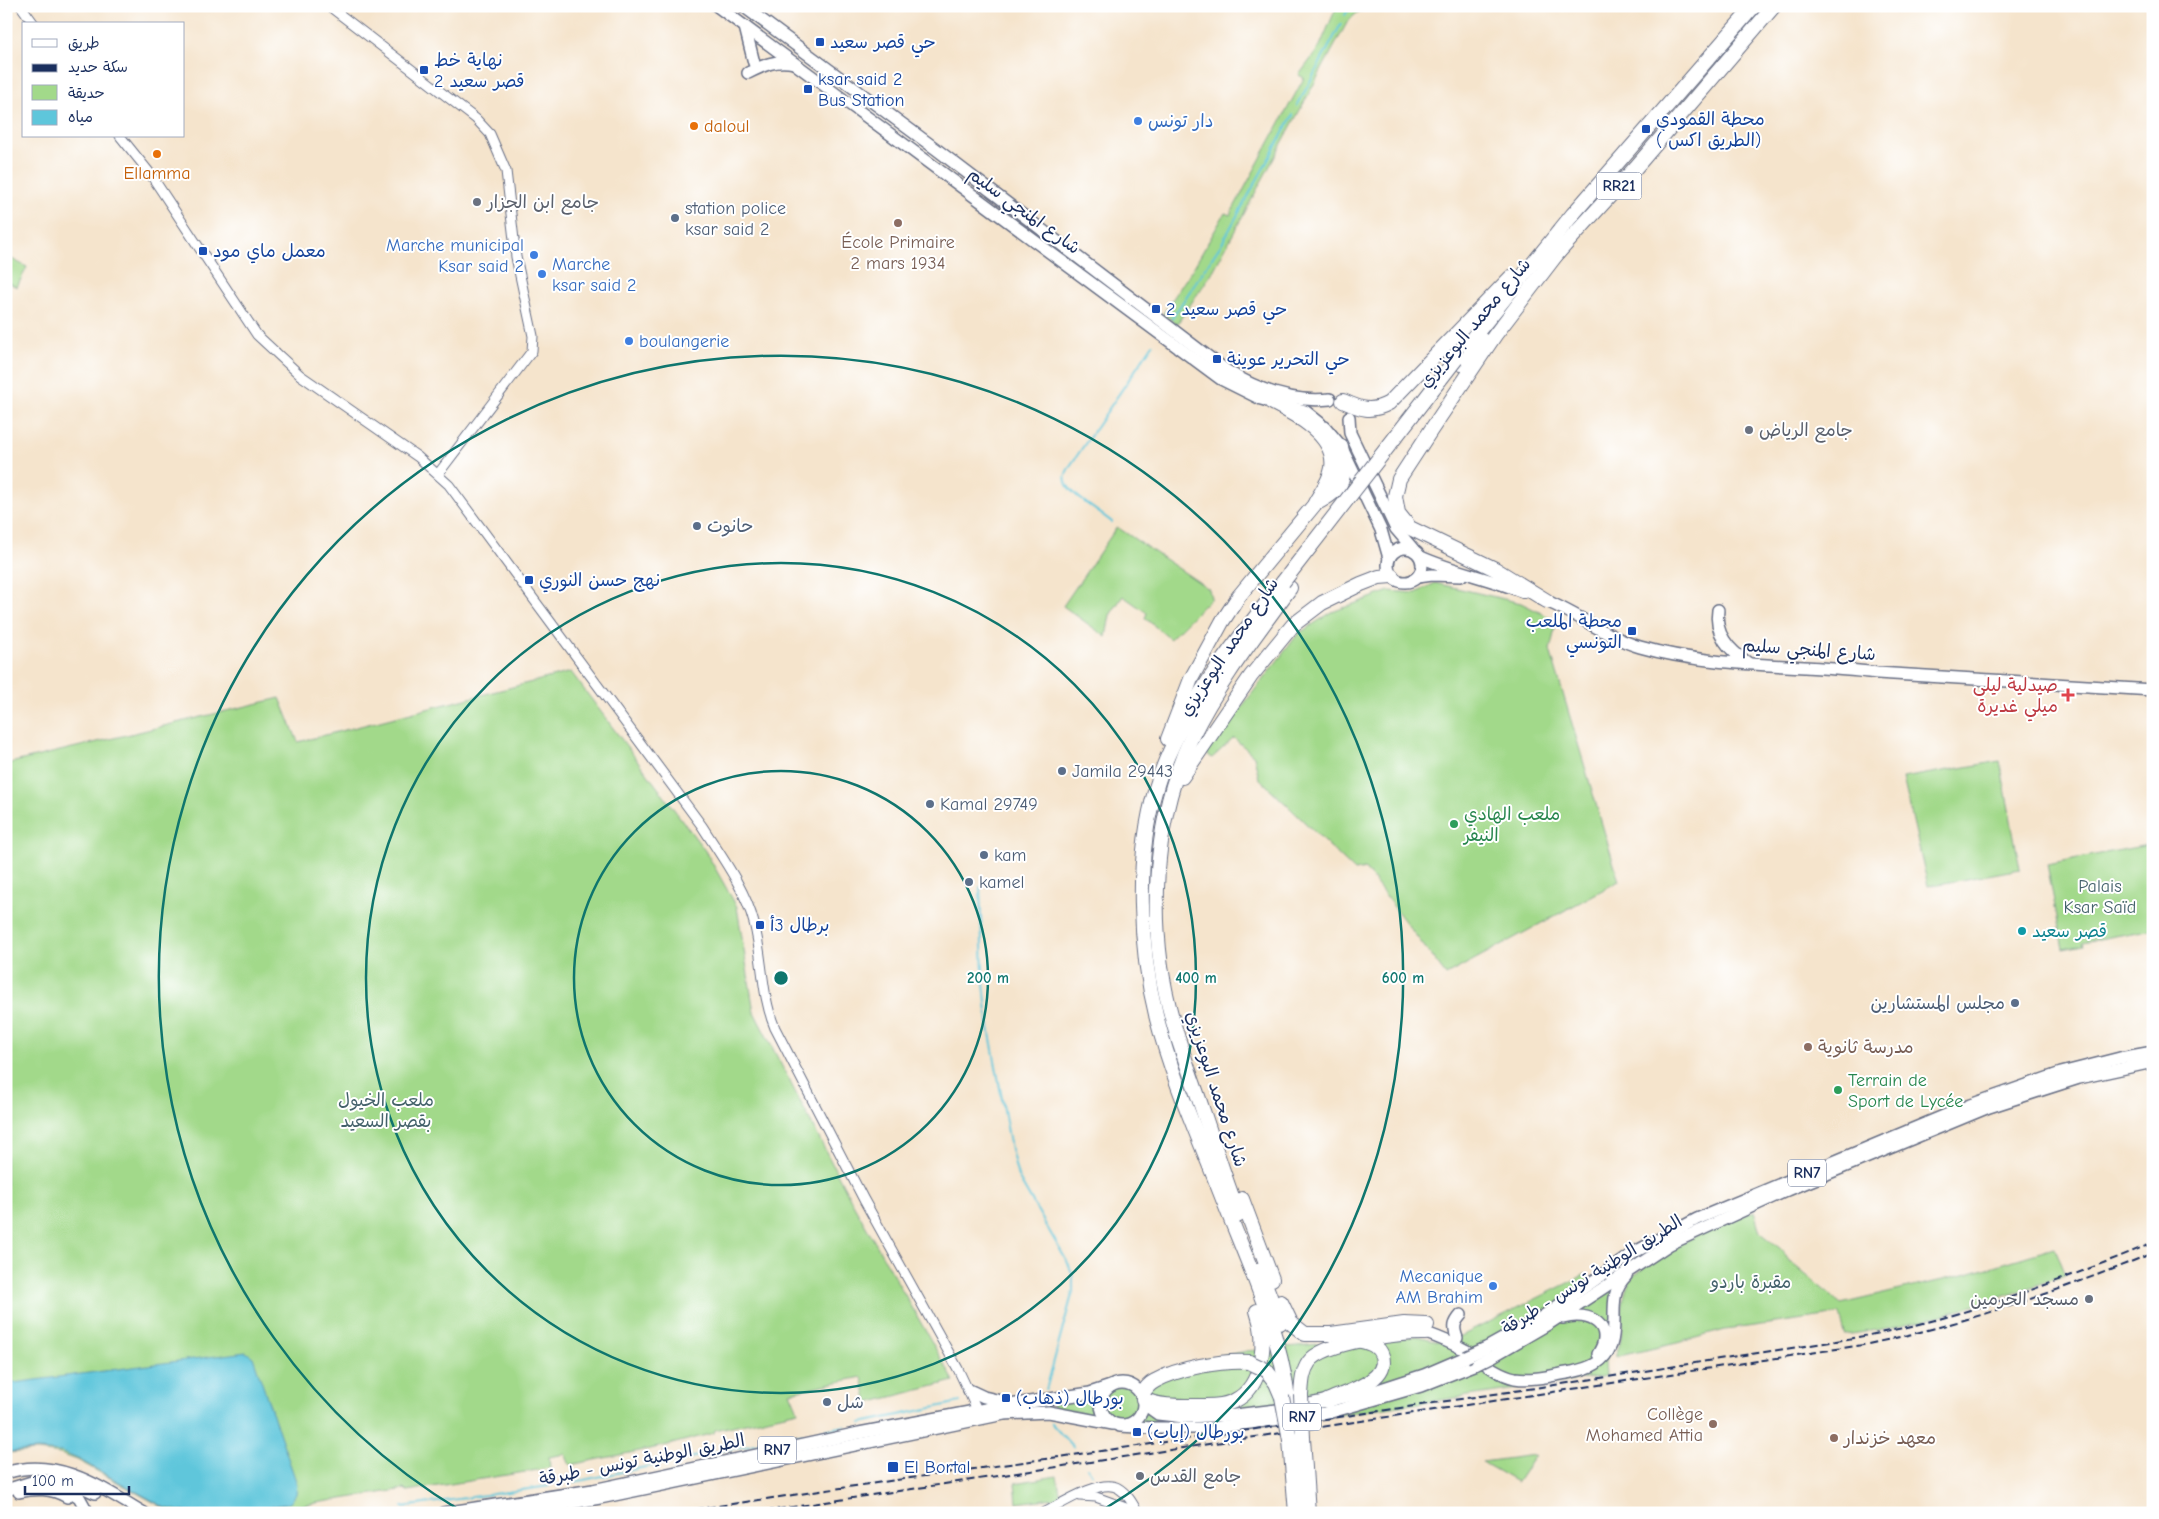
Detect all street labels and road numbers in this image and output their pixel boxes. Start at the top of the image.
street label: شارع المنجي سليم [961,163,1084,263]
road number: RR21 [1596,172,1642,200]
street label: شارع محمد البوعزيزي [1415,254,1537,393]
street label: شارع محمد البوعزيزي [1175,574,1285,721]
street label: شارع المنجي سليم [1741,635,1876,670]
street label: شارع محمد البوعزيزي [1179,1009,1251,1170]
road number: RN7 [1788,1160,1826,1186]
street label: الطريق الوطنية تونس - طبرقة [1498,1211,1686,1339]
road number: RN7 [1283,1404,1321,1430]
street label: الطريق الوطنية تونس - طبرقة [538,1430,746,1490]
road number: RN7 [758,1436,796,1464]

